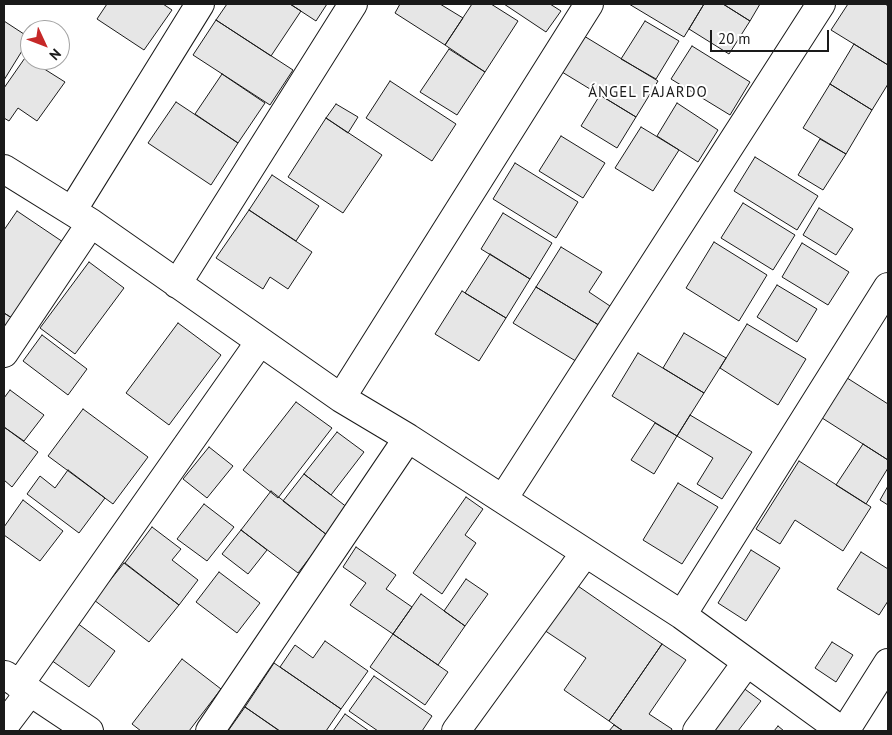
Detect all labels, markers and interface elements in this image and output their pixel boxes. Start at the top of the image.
north arrow [20,20,70,70]
scale bar [712,20,831,52]
text: 20 m [718,29,751,48]
text: N [46,45,65,64]
district label: ÁNGEL FAJARDO [587,84,709,102]

